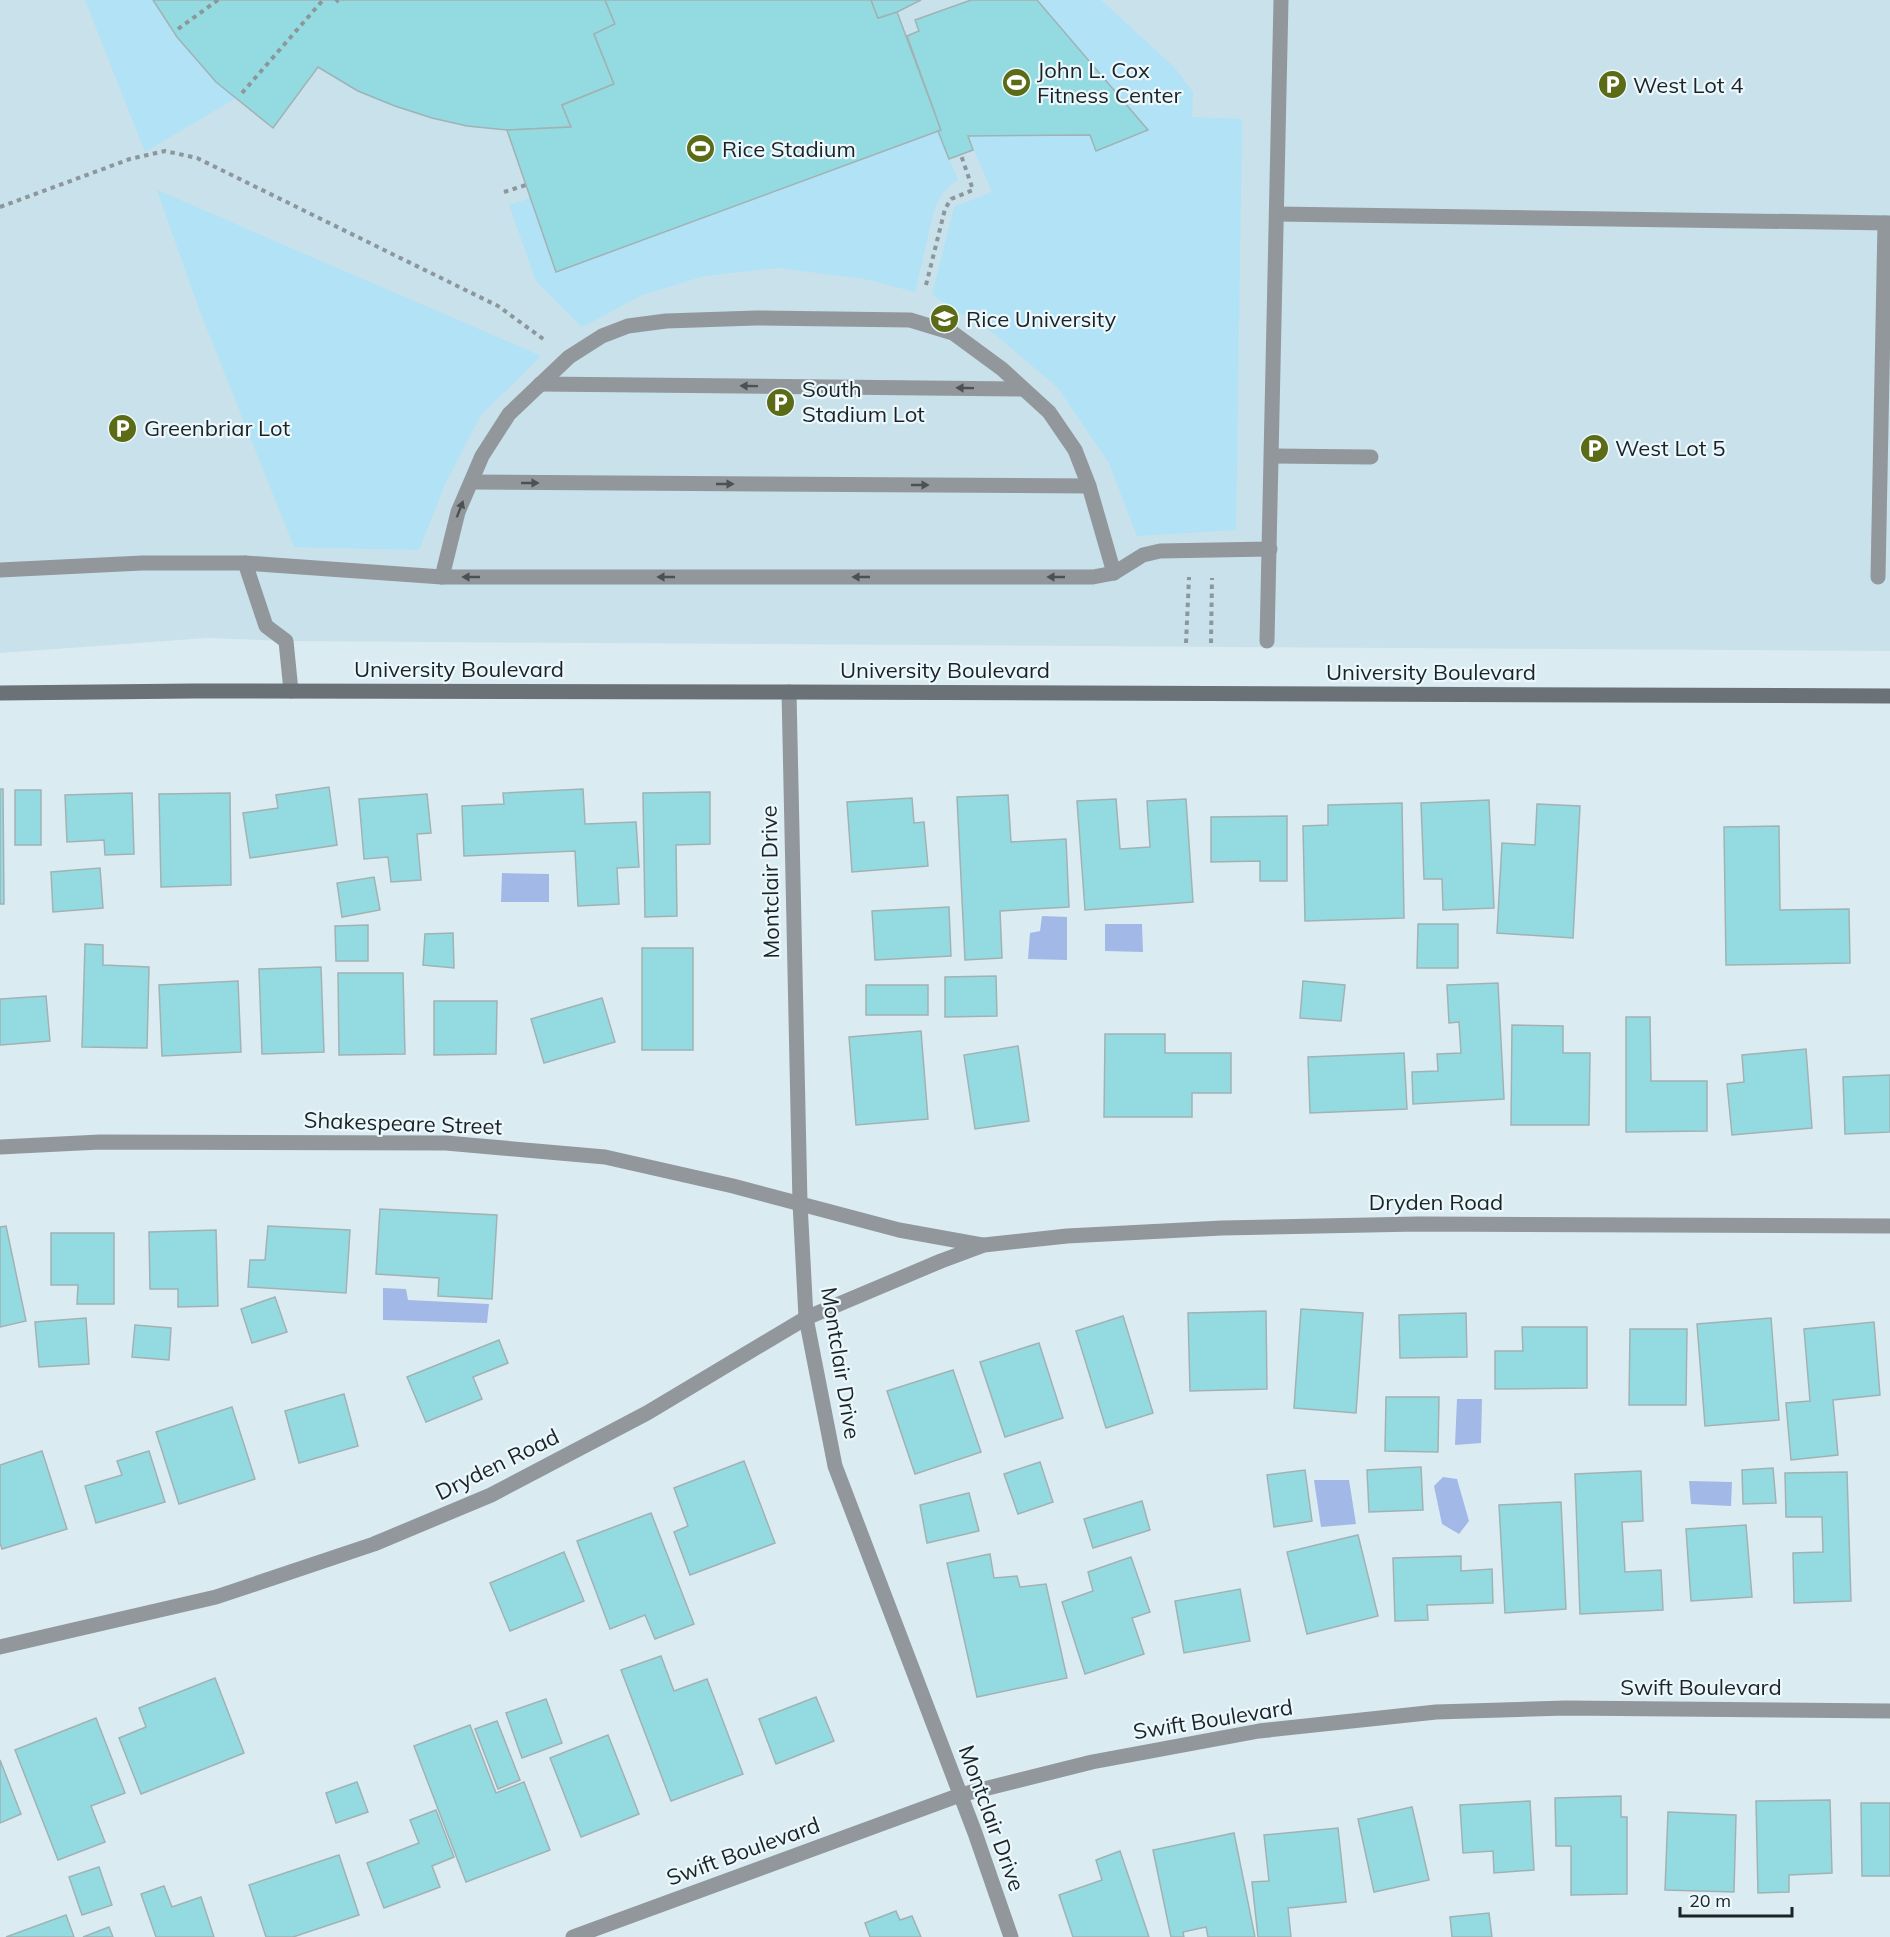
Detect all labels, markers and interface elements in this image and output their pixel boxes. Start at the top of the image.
place label: John L. Cox Fitness Center [1037,56,1181,109]
sports icon: John L. Cox Fitness Center [1000,67,1032,99]
parking icon: West Lot 4 [1596,69,1628,101]
place label: West Lot 4 [1633,71,1743,99]
sports icon: Rice Stadium [685,133,717,165]
place label: Rice Stadium [722,135,856,163]
school or university icon: Rice University [929,303,961,335]
place label: Rice University [966,305,1116,333]
place label: South Stadium Lot [802,375,925,428]
one-way arrow [739,381,758,391]
one-way arrow [955,383,974,393]
parking icon: South Stadium Lot [765,386,797,418]
parking icon: Greenbriar Lot [107,412,139,444]
place label: Greenbriar Lot [144,414,290,442]
parking icon: West Lot 5 [1578,432,1610,464]
place label: West Lot 5 [1615,434,1725,462]
one-way arrow [521,478,540,488]
one-way arrow [716,479,735,489]
one-way arrow [910,480,929,490]
one-way arrow [456,499,466,517]
one-way arrow [462,572,481,582]
one-way arrow [657,572,676,582]
one-way arrow [852,572,871,582]
one-way arrow [1047,572,1066,582]
street label: University Boulevard [354,655,564,683]
street label: University Boulevard [840,656,1050,684]
street label: University Boulevard [1326,658,1536,686]
street label: Montclair Drive [755,805,785,959]
street label: Shakespeare Street [303,1106,503,1140]
street label: Dryden Road [1369,1188,1503,1216]
street label: Montclair Drive [815,1285,867,1441]
street label: Dryden Road [430,1422,564,1506]
street label: Swift Boulevard [1620,1673,1782,1701]
street label: Swift Boulevard [1131,1693,1295,1745]
street label: Montclair Drive [953,1741,1031,1895]
street label: Swift Boulevard [662,1810,824,1892]
scale bar [1680,1880,1792,1918]
text: 20 m [1689,1889,1731,1912]

